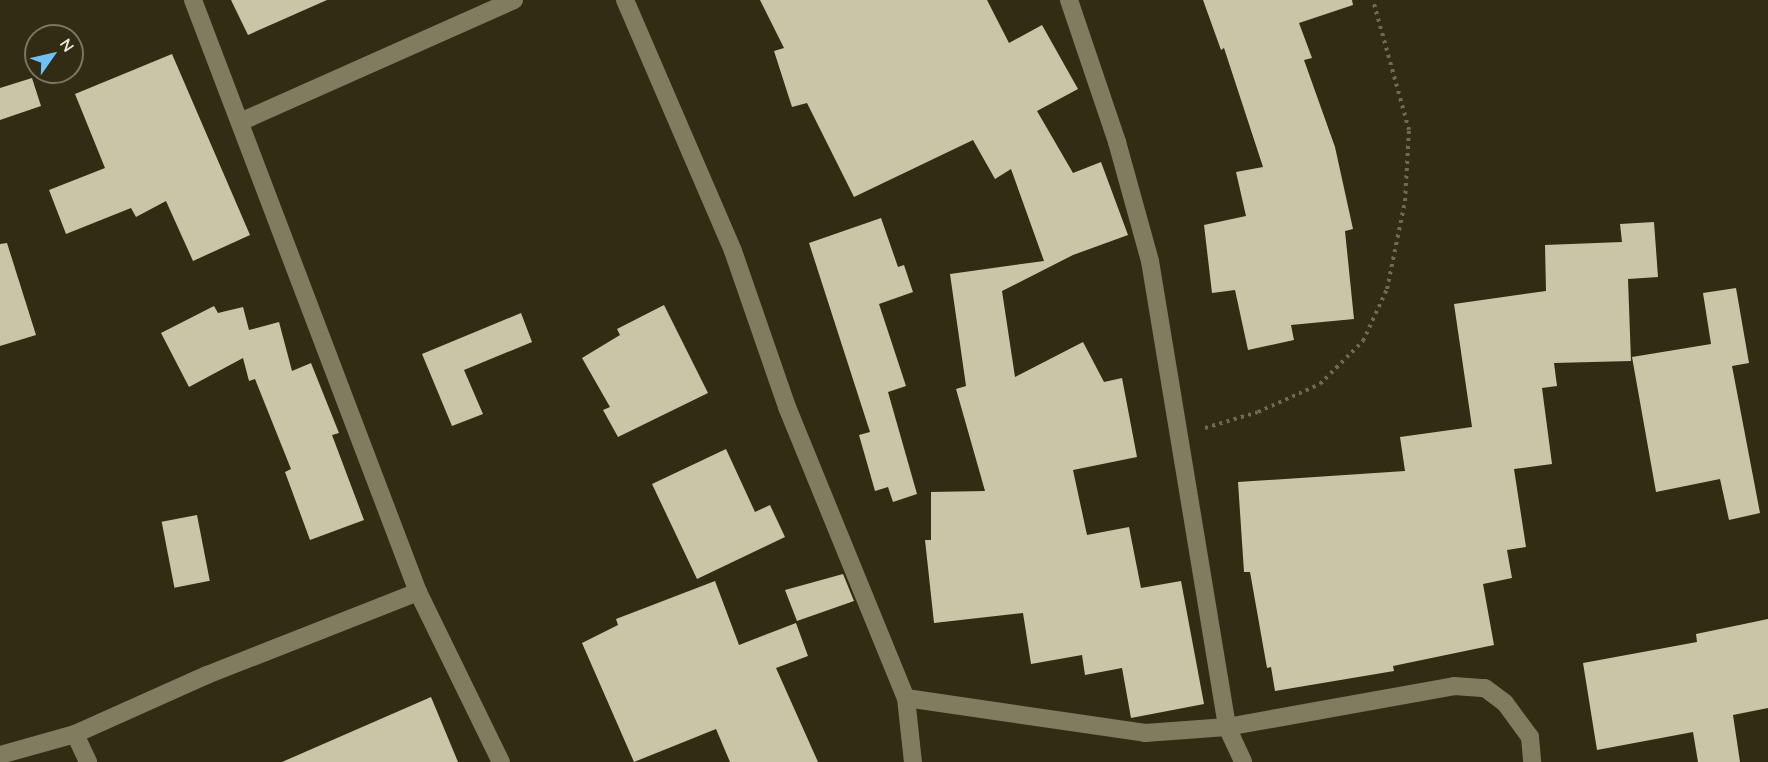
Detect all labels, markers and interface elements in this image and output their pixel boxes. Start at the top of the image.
north arrow [24,24,84,84]
text: N [56,35,79,56]

